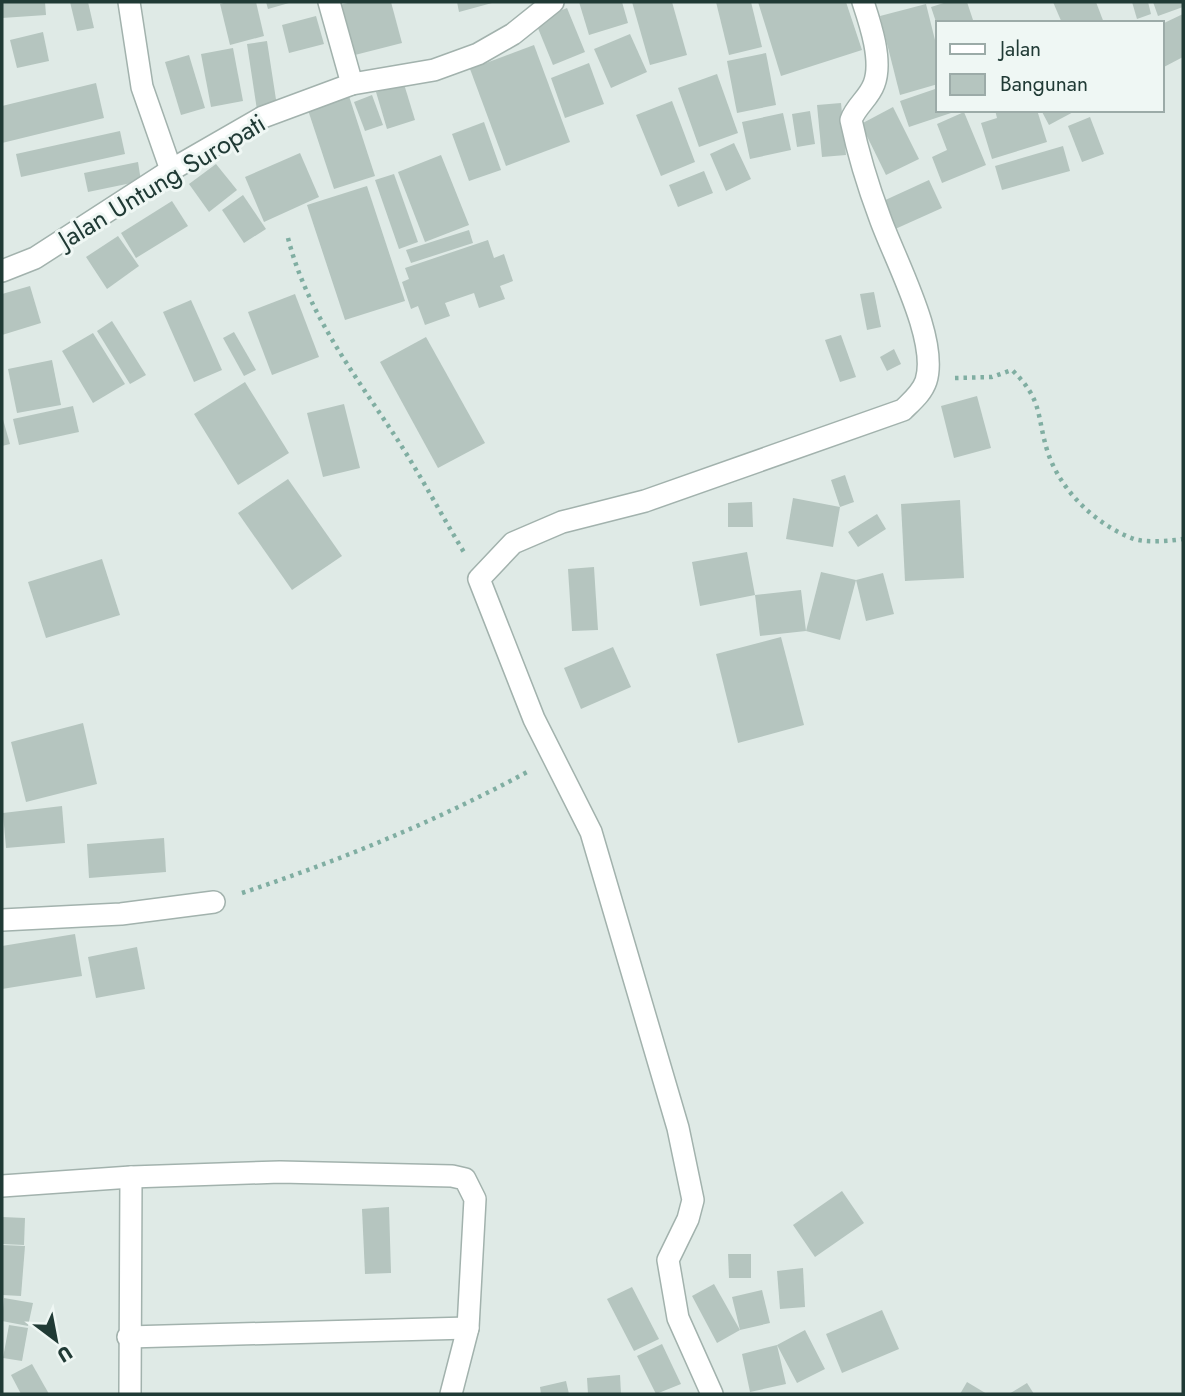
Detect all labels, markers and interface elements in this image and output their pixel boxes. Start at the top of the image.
legend [936,21,1164,112]
text: Jalan [997,34,1041,64]
text: Bangunan [1000,69,1088,99]
street label: Jalan Untung Suropati [49,104,273,260]
north arrow [21,1305,91,1375]
text: U [52,1339,78,1369]

